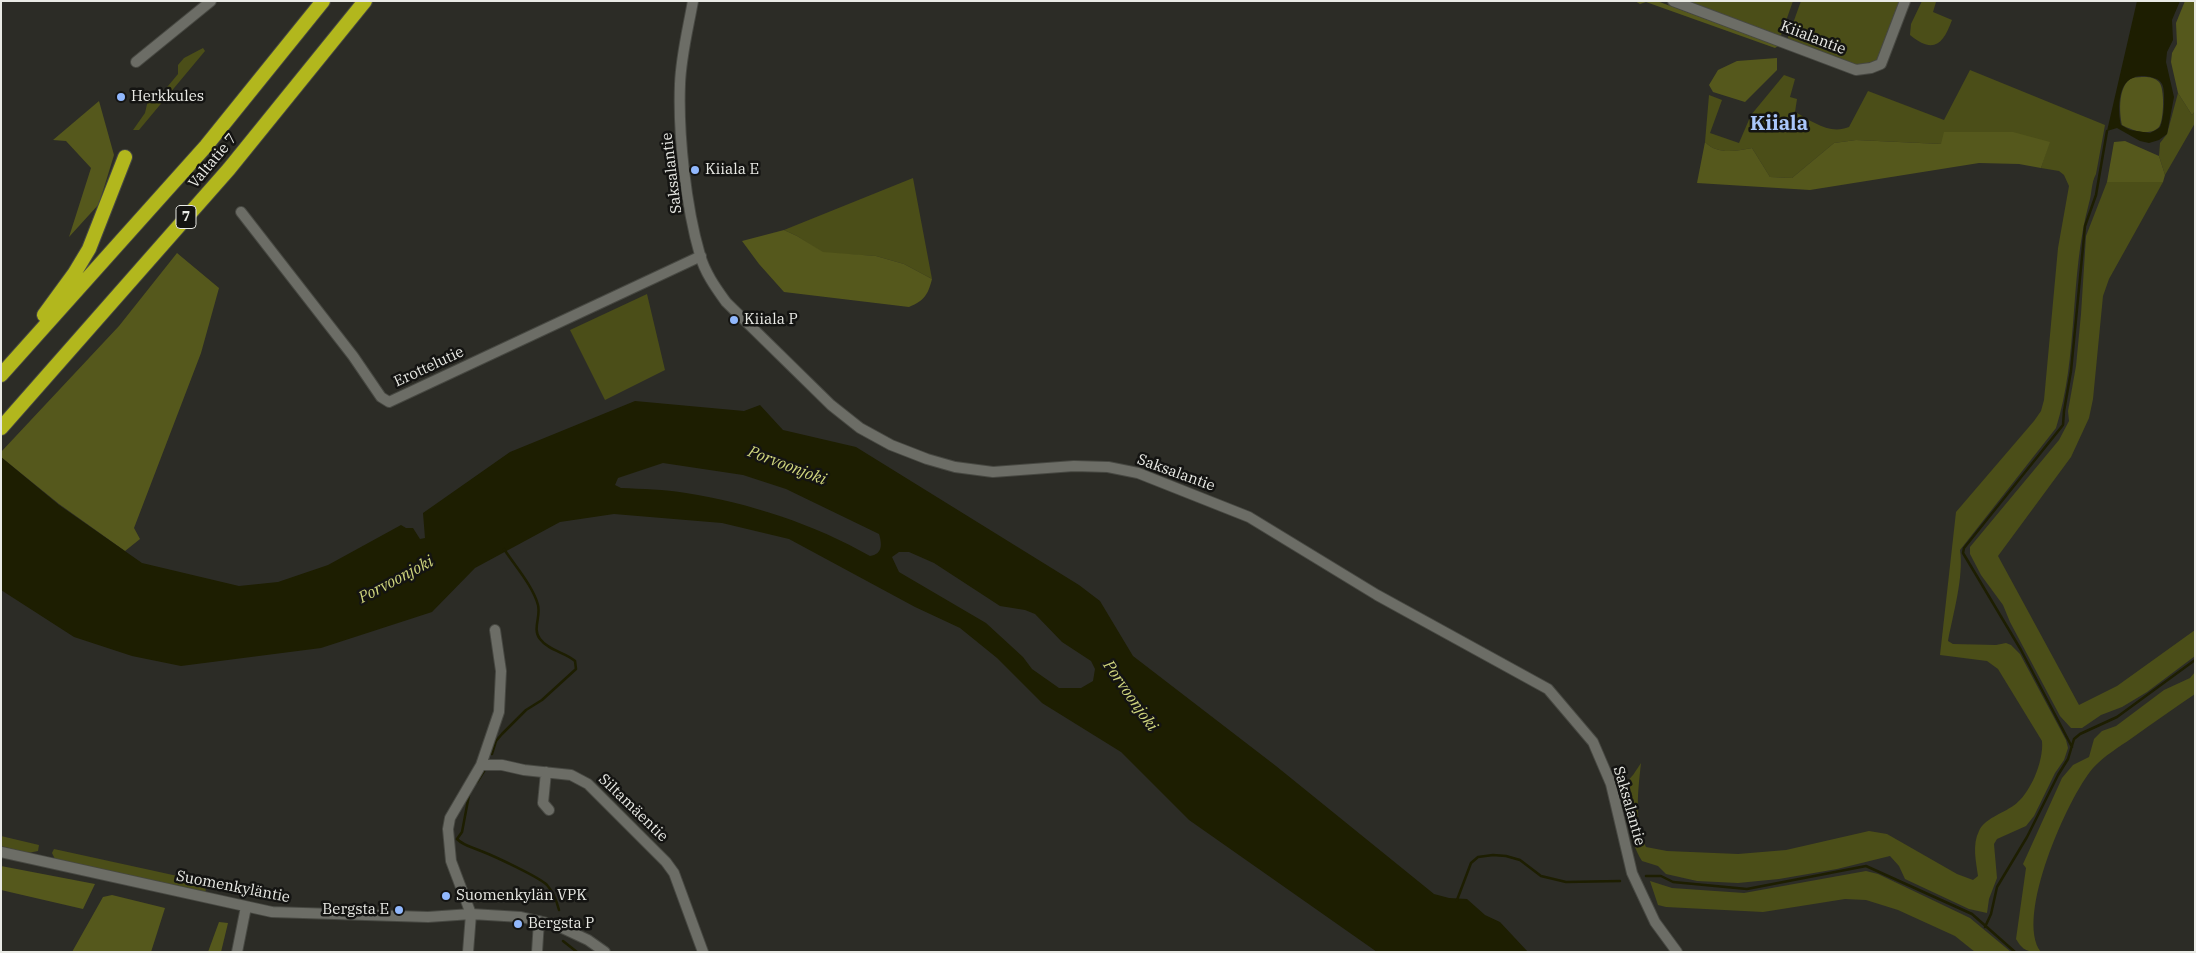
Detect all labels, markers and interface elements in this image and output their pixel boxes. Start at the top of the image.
street label: Kiialantie [1778,17,1848,59]
place label: Herkkules [131,88,204,106]
marker: Herkkules [115,91,127,103]
district label: Kiiala [1750,112,1808,136]
street label: Valtatie 7 [185,130,241,192]
street label: Saksalantie [658,131,686,215]
place label: Kiiala E [705,161,759,179]
marker: Kiiala E [689,164,701,176]
road number: 7 [176,206,196,228]
place label: Kiiala P [744,311,798,329]
marker: Kiiala P [728,314,740,326]
street label: Erottelutie [391,343,467,391]
water label: Porvoonjoki [745,442,829,490]
street label: Saksalantie [1135,451,1217,495]
water label: Porvoonjoki [355,552,437,608]
water label: Porvoonjoki [1099,657,1161,735]
street label: Saksalantie [1609,764,1649,848]
street label: Siltamäentie [594,770,672,846]
street label: Suomenkyläntie [175,867,291,907]
place label: Suomenkylän VPK [456,887,587,905]
marker: Suomenkylän VPK [440,890,452,902]
place label: Bergsta E [322,901,389,919]
marker: Bergsta E [393,904,405,916]
place label: Bergsta P [528,915,594,933]
marker: Bergsta P [512,918,524,930]

